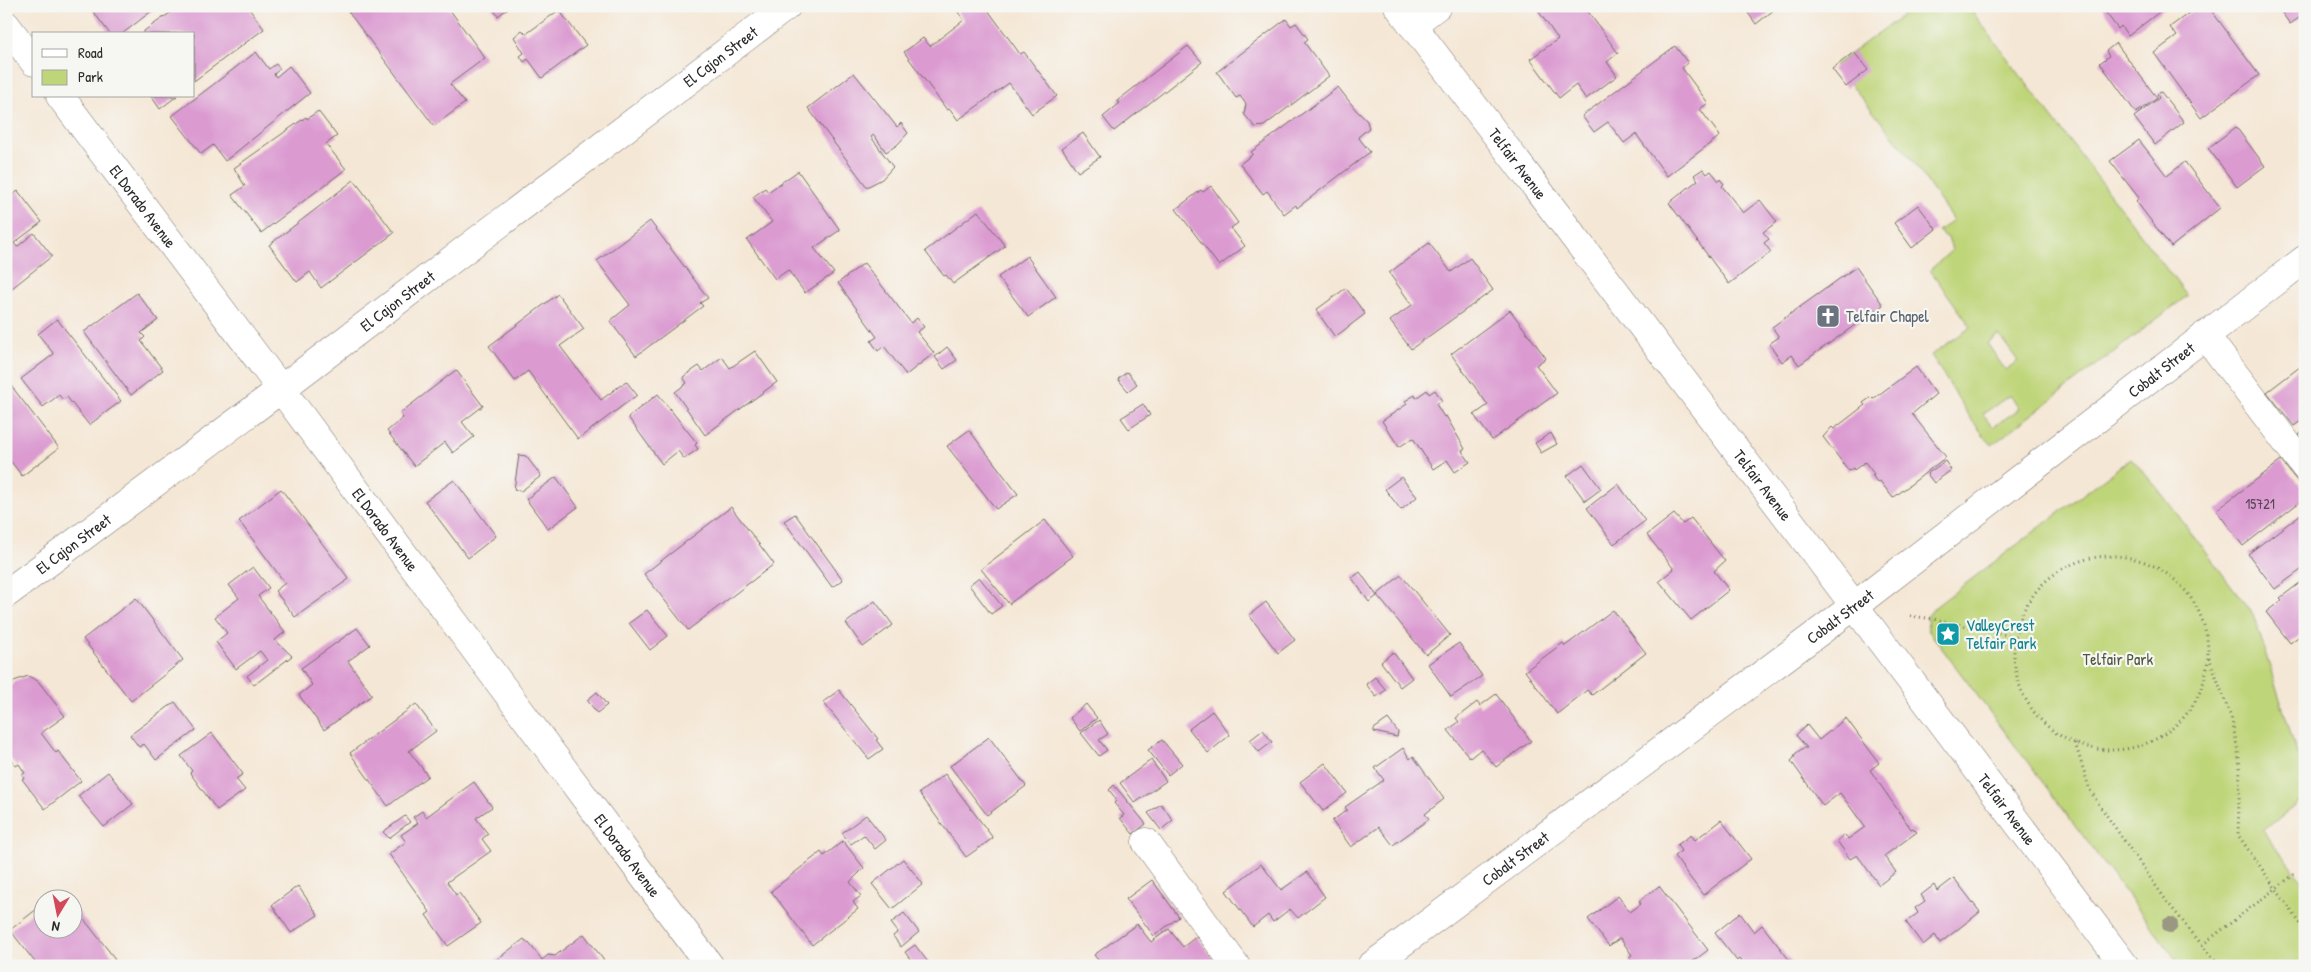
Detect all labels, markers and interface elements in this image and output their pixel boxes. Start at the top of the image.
street label: El Cajon Street [678,21,763,92]
legend [32,32,195,98]
text: Road [78,42,103,63]
text: Park [78,66,103,87]
street label: Telfair Avenue [1484,123,1553,204]
street label: El Dorado Avenue [105,160,182,253]
street label: El Cajon Street [355,265,440,336]
church icon: Telfair Chapel [1815,303,1841,329]
place label: Telfair Chapel [1846,305,1930,327]
street label: Cobalt Street [2123,337,2200,402]
street label: Telfair Avenue [1729,445,1797,526]
street label: El Dorado Avenue [347,483,424,576]
house number: 15721 [2245,494,2275,513]
street label: El Cajon Street [31,508,116,579]
street label: Cobalt Street [1802,584,1879,649]
place label: ValleyCrest Telfair Park [1966,614,2037,654]
place icon: ValleyCrest Telfair Park [1935,621,1961,647]
park label: Telfair Park [2083,648,2154,670]
street label: Telfair Avenue [1973,769,2042,850]
street label: El Dorado Avenue [589,809,666,902]
street label: Cobalt Street [1477,826,1554,891]
north arrow [32,890,82,940]
text: N [50,917,61,937]

